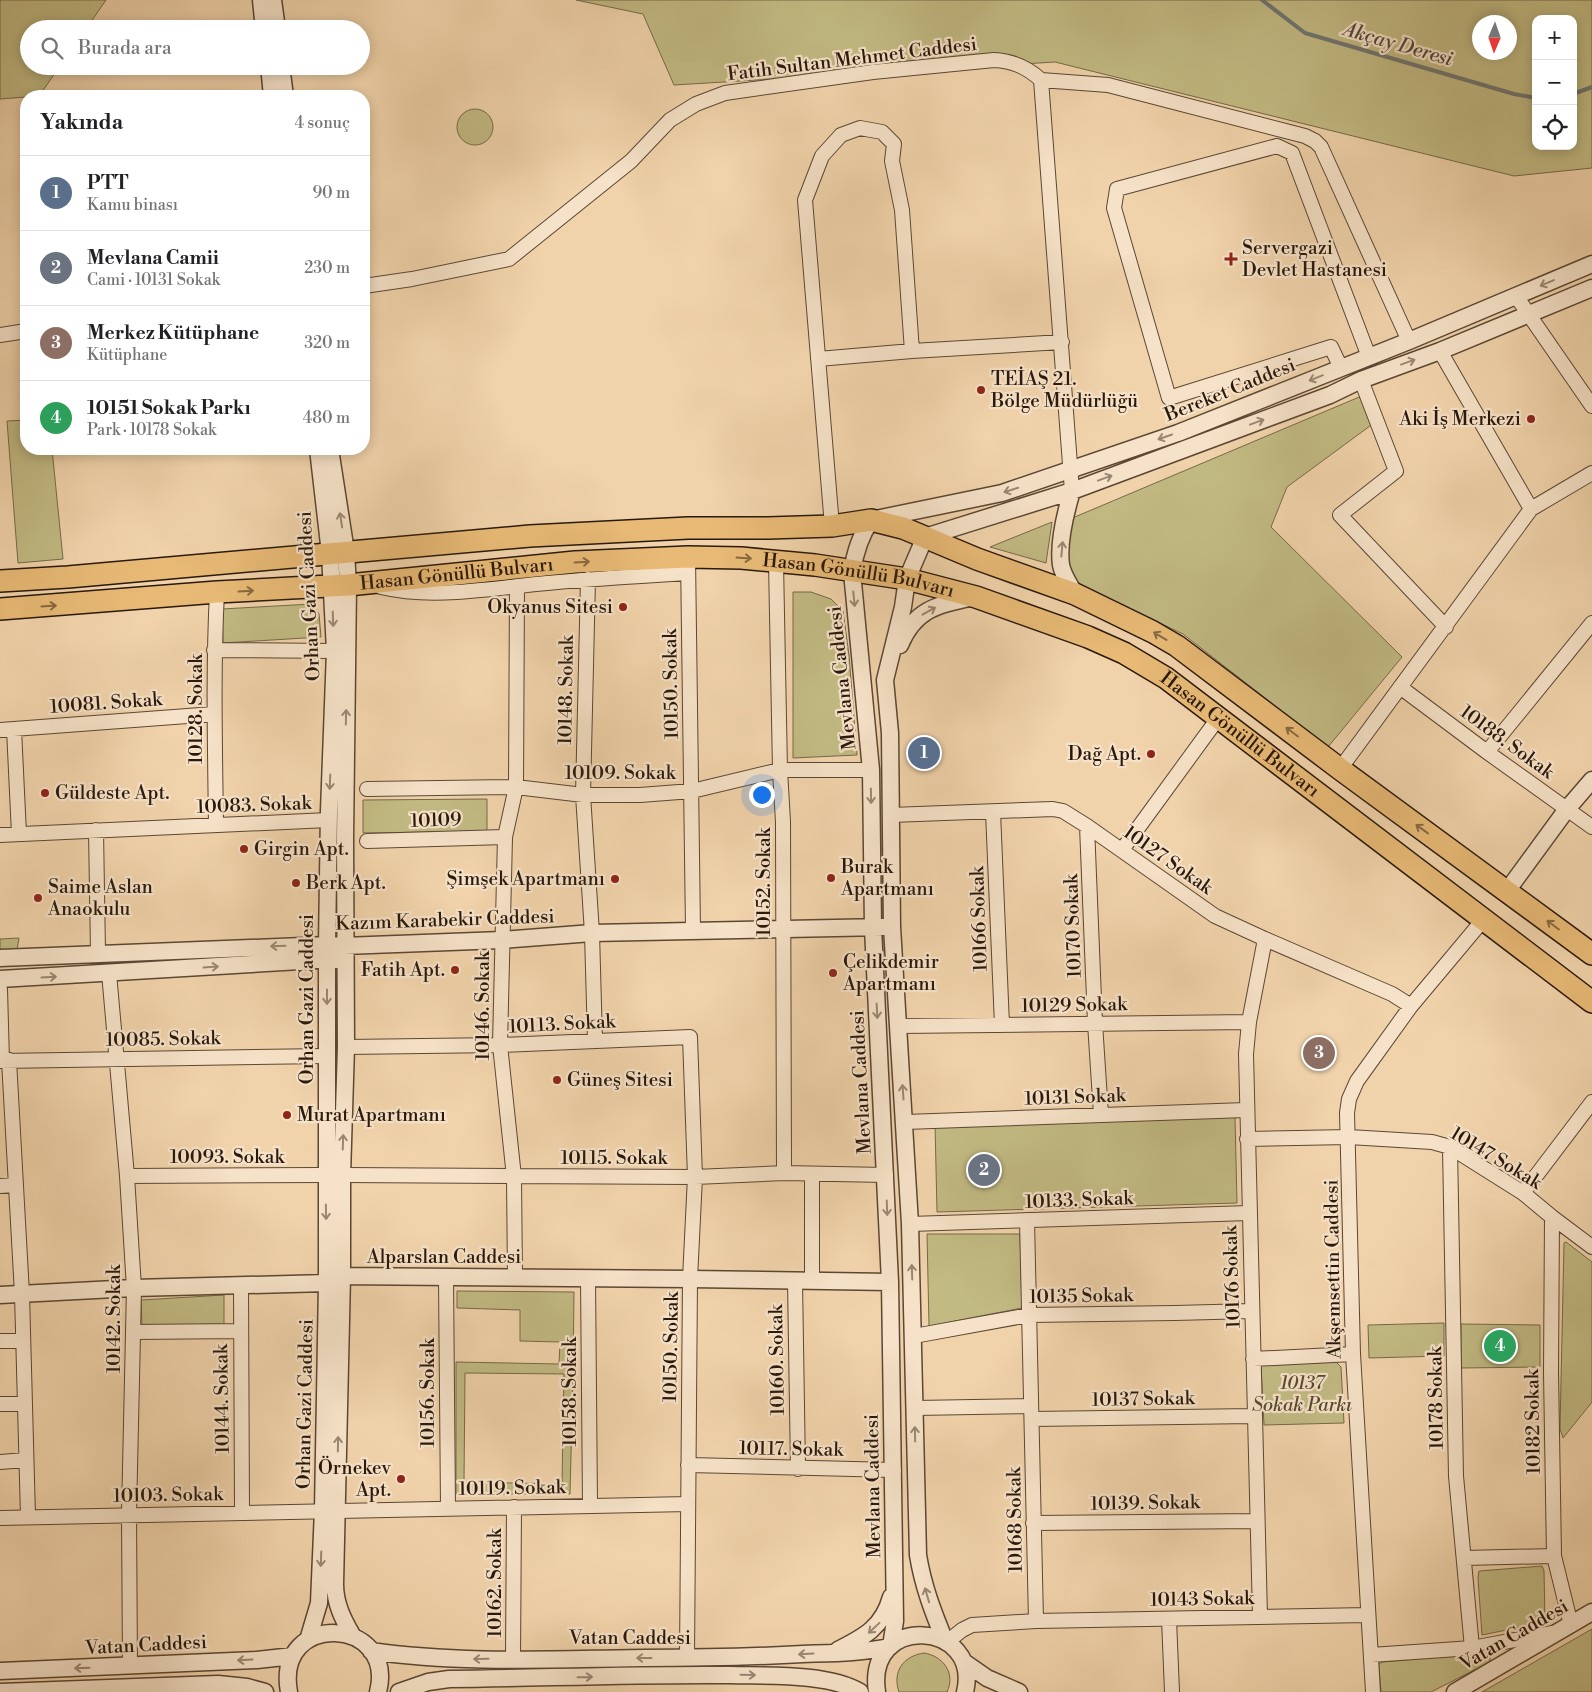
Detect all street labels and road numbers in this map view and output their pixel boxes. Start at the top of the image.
street label: Fatih Sultan Mehmet Caddesi [726,32,978,86]
street label: Bereket Caddesi [1160,353,1299,428]
street label: Orhan Gazi Caddesi [293,510,325,682]
street label: Hasan Gönüllü Bulvarı [761,548,957,603]
street label: Hasan Gönüllü Bulvarı [359,552,555,596]
street label: Mevlana Caddesi [823,605,861,751]
street label: 10150. Sokak [658,627,684,740]
street label: 10148. Sokak [553,634,579,745]
street label: 10128. Sokak [184,653,208,764]
street label: Hasan Gönüllü Bulvarı [1155,666,1325,803]
street label: 10081. Sokak [49,687,164,719]
street label: 10188. Sokak [1455,700,1560,785]
street label: 10109. Sokak [564,761,677,785]
street label: 10083. Sokak [196,791,313,819]
street label: 10109 [410,807,462,833]
street label: 10127 Sokak [1119,820,1218,900]
street label: 10152. Sokak [752,826,776,936]
street label: 10166 Sokak [965,865,993,972]
street label: 10170 Sokak [1059,873,1087,978]
street label: Kazım Karabekir Caddesi [335,904,555,936]
street label: Orhan Gazi Caddesi [295,914,319,1084]
street label: 10146. Sokak [471,950,495,1061]
street label: 10129 Sokak [1021,992,1128,1018]
street label: 10113. Sokak [508,1009,617,1039]
street label: Mevlana Caddesi [845,1009,877,1155]
street label: 10085. Sokak [105,1026,222,1052]
street label: 10131 Sokak [1024,1083,1127,1111]
street label: 10147 Sokak [1446,1121,1547,1195]
street label: 10093. Sokak [170,1145,285,1169]
street label: 10115. Sokak [561,1146,669,1170]
street label: Akşemsettin Caddesi [1319,1179,1347,1360]
street label: 10133. Sokak [1024,1186,1135,1214]
street label: 10176 Sokak [1218,1224,1246,1329]
street label: Alparslan Caddesi [366,1245,521,1269]
street label: 10142. Sokak [102,1263,126,1373]
street label: 10135 Sokak [1029,1283,1134,1309]
street label: 10150. Sokak [658,1290,684,1403]
street label: 10160. Sokak [764,1303,790,1416]
street label: Orhan Gazi Caddesi [292,1319,318,1489]
street label: 10158. Sokak [558,1336,582,1447]
street label: 10156. Sokak [416,1337,440,1448]
street label: 10144. Sokak [209,1343,235,1454]
street label: 10178 Sokak [1423,1345,1449,1450]
street label: 10182 Sokak [1520,1368,1546,1475]
street label: 10137 Sokak [1091,1386,1196,1412]
street label: Mevlana Caddesi [860,1414,886,1558]
street label: 10117. Sokak [739,1436,845,1462]
street label: 10168 Sokak [1002,1466,1028,1573]
street label: 10119. Sokak [458,1475,567,1501]
street label: 10103. Sokak [113,1482,224,1508]
street label: 10139. Sokak [1090,1490,1201,1516]
street label: 10162. Sokak [483,1527,507,1638]
street label: 10143 Sokak [1150,1586,1255,1612]
street label: Vatan Caddesi [1454,1594,1573,1676]
street label: Vatan Caddesi [568,1626,691,1650]
street label: Vatan Caddesi [84,1630,207,1660]

